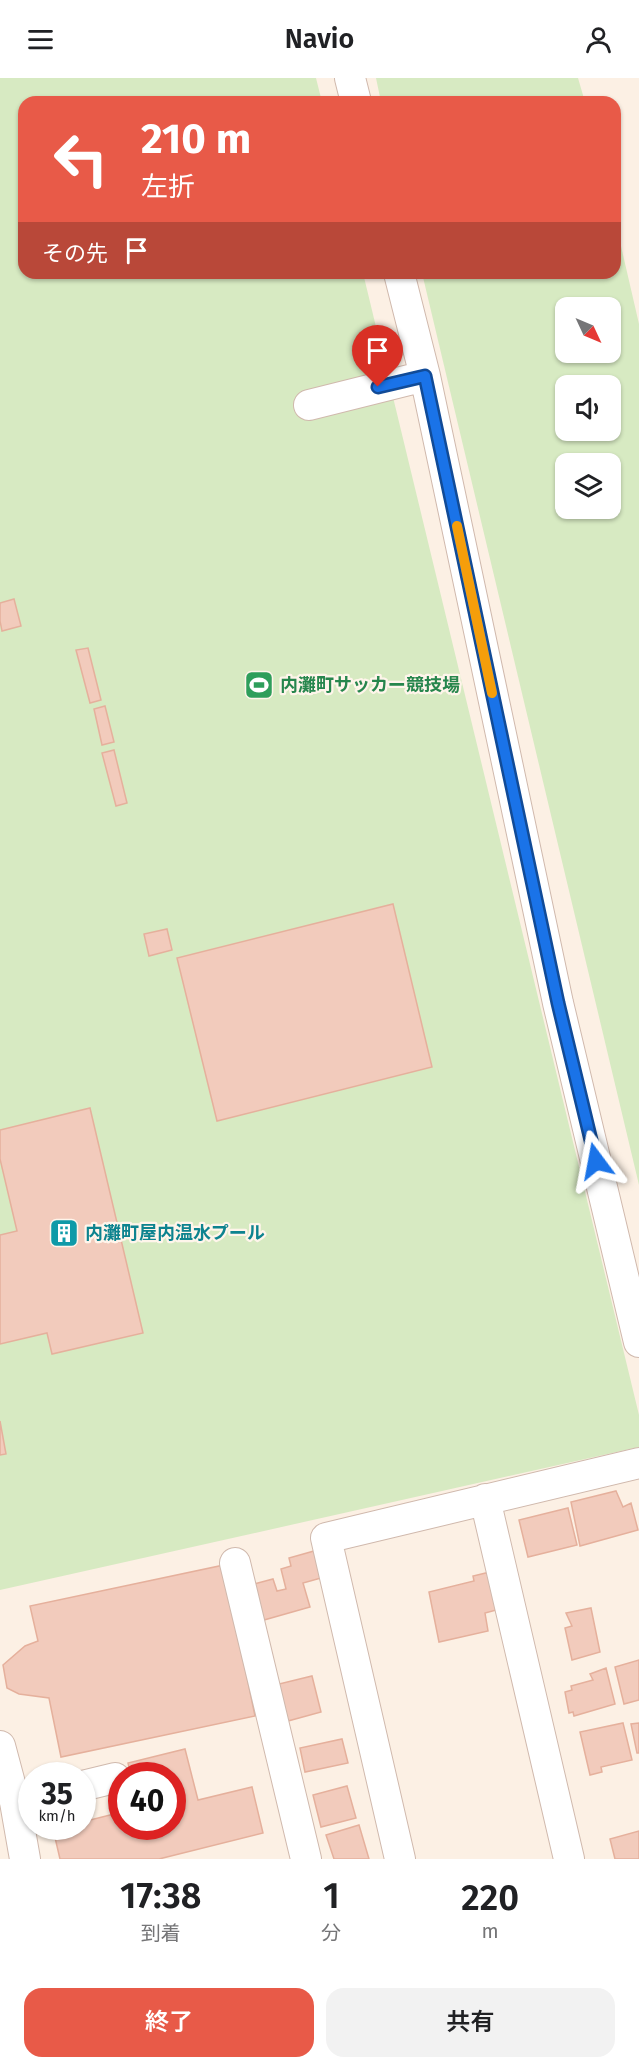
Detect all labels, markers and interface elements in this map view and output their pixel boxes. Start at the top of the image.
icon: menu [24,23,57,56]
text: Navio [285,23,354,55]
icon: person [582,23,615,56]
text: 210 m [141,114,251,164]
icon: left [42,120,120,198]
text: 左折 [141,171,195,203]
icon: arrive [120,234,153,267]
text: その先 [42,240,108,267]
north arrow [555,297,621,363]
map controls [555,297,621,519]
pin [352,325,403,387]
icon: arrive [361,334,394,367]
button: sound [555,375,621,441]
button: layers [555,453,621,519]
sports icon: 内灘町サッカー競技場 [243,669,275,701]
place label: 内灘町サッカー競技場 [280,674,460,696]
position arrow [564,1129,628,1193]
building icon: 内灘町屋内温水プール [48,1217,80,1249]
place label: 内灘町屋内温水プール [85,1222,265,1244]
speed limit sign: 40 [108,1762,186,1840]
text: 35 [41,1776,73,1812]
text: km/h [38,1807,76,1825]
text: 17:38 [120,1874,201,1918]
text: 1 [323,1874,340,1918]
text: 220 [461,1876,519,1920]
text: m [482,1919,499,1943]
text: 到着 [141,1921,181,1945]
text: 分 [321,1921,341,1945]
button: 終了 [24,1988,314,2057]
button: 共有 [326,1988,615,2057]

